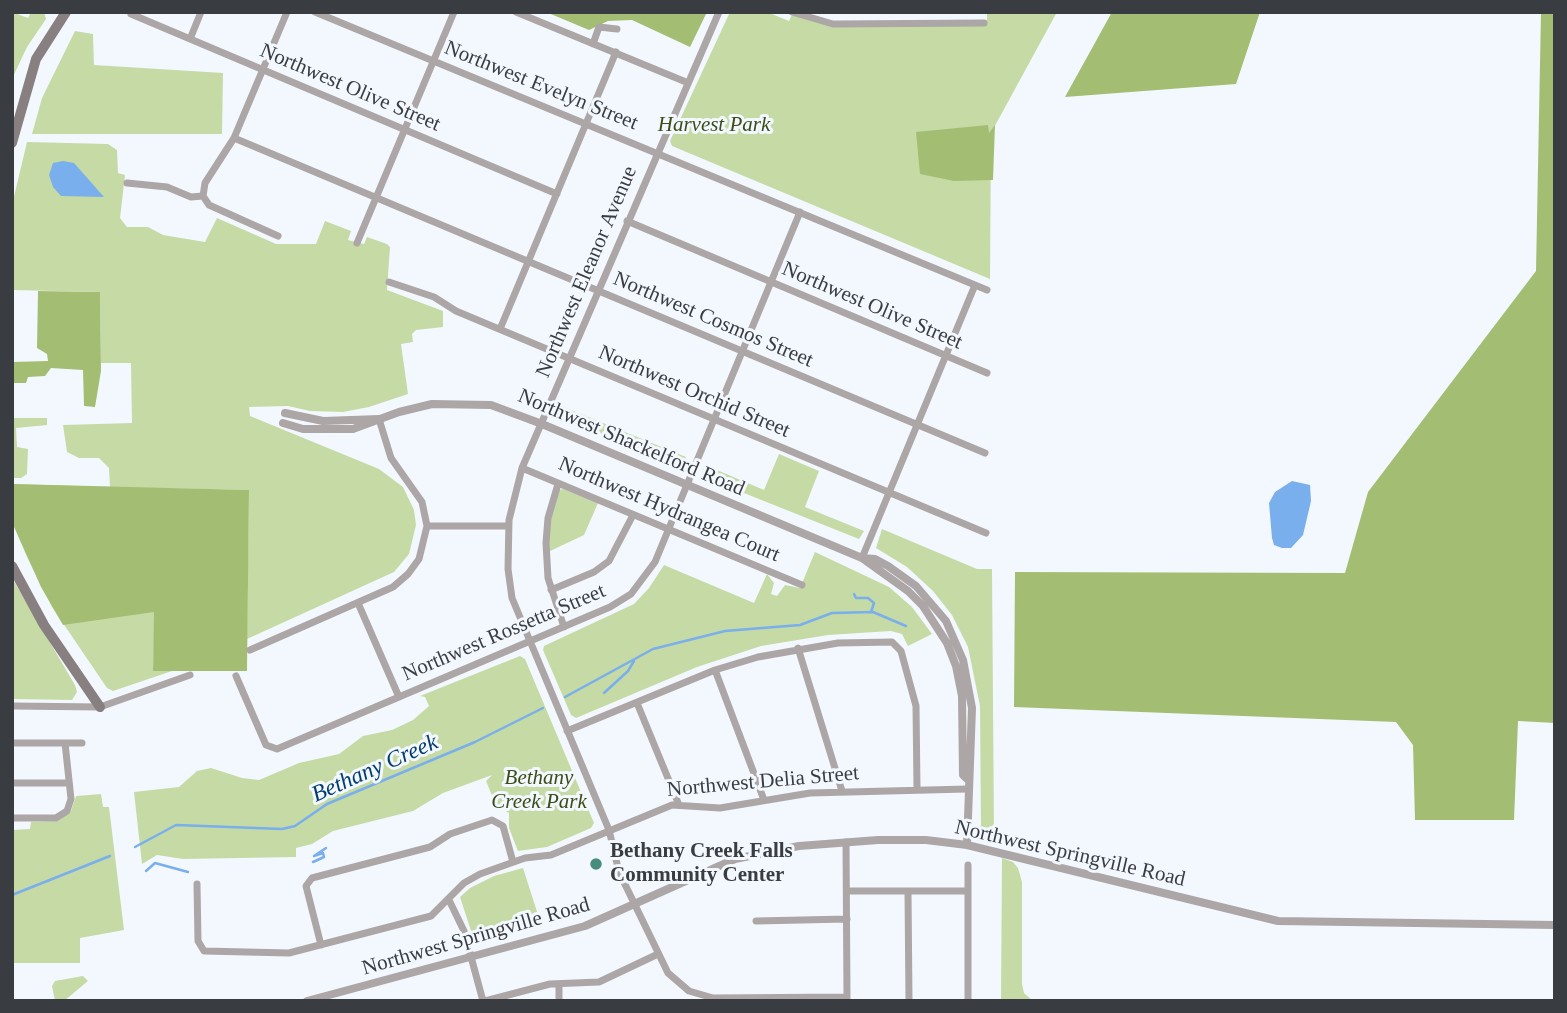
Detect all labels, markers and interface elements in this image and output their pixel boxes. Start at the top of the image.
street label: Northwest Evelyn Street [441,36,641,136]
street label: Northwest Olive Street [256,39,444,137]
park label: Harvest Park [658,112,770,138]
street label: Northwest Eleanor Avenue [531,163,643,381]
street label: Northwest Olive Street [778,257,966,355]
street label: Northwest Cosmos Street [609,266,817,374]
street label: Northwest Orchid Street [595,340,793,444]
street label: Northwest Shackelford Road [514,384,748,502]
street label: Northwest Hydrangea Court [555,452,783,568]
street label: Northwest Rossetta Street [399,579,609,687]
water label: Bethany Creek [308,729,442,809]
street label: Northwest Delia Street [666,761,860,803]
park label: Bethany Creek Park [491,765,587,815]
street label: Northwest Springville Road [952,815,1188,893]
place label: Bethany Creek Falls Community Center [610,839,793,889]
marker: Bethany Creek Falls Community Center [588,856,604,872]
street label: Northwest Springville Road [359,892,593,982]

